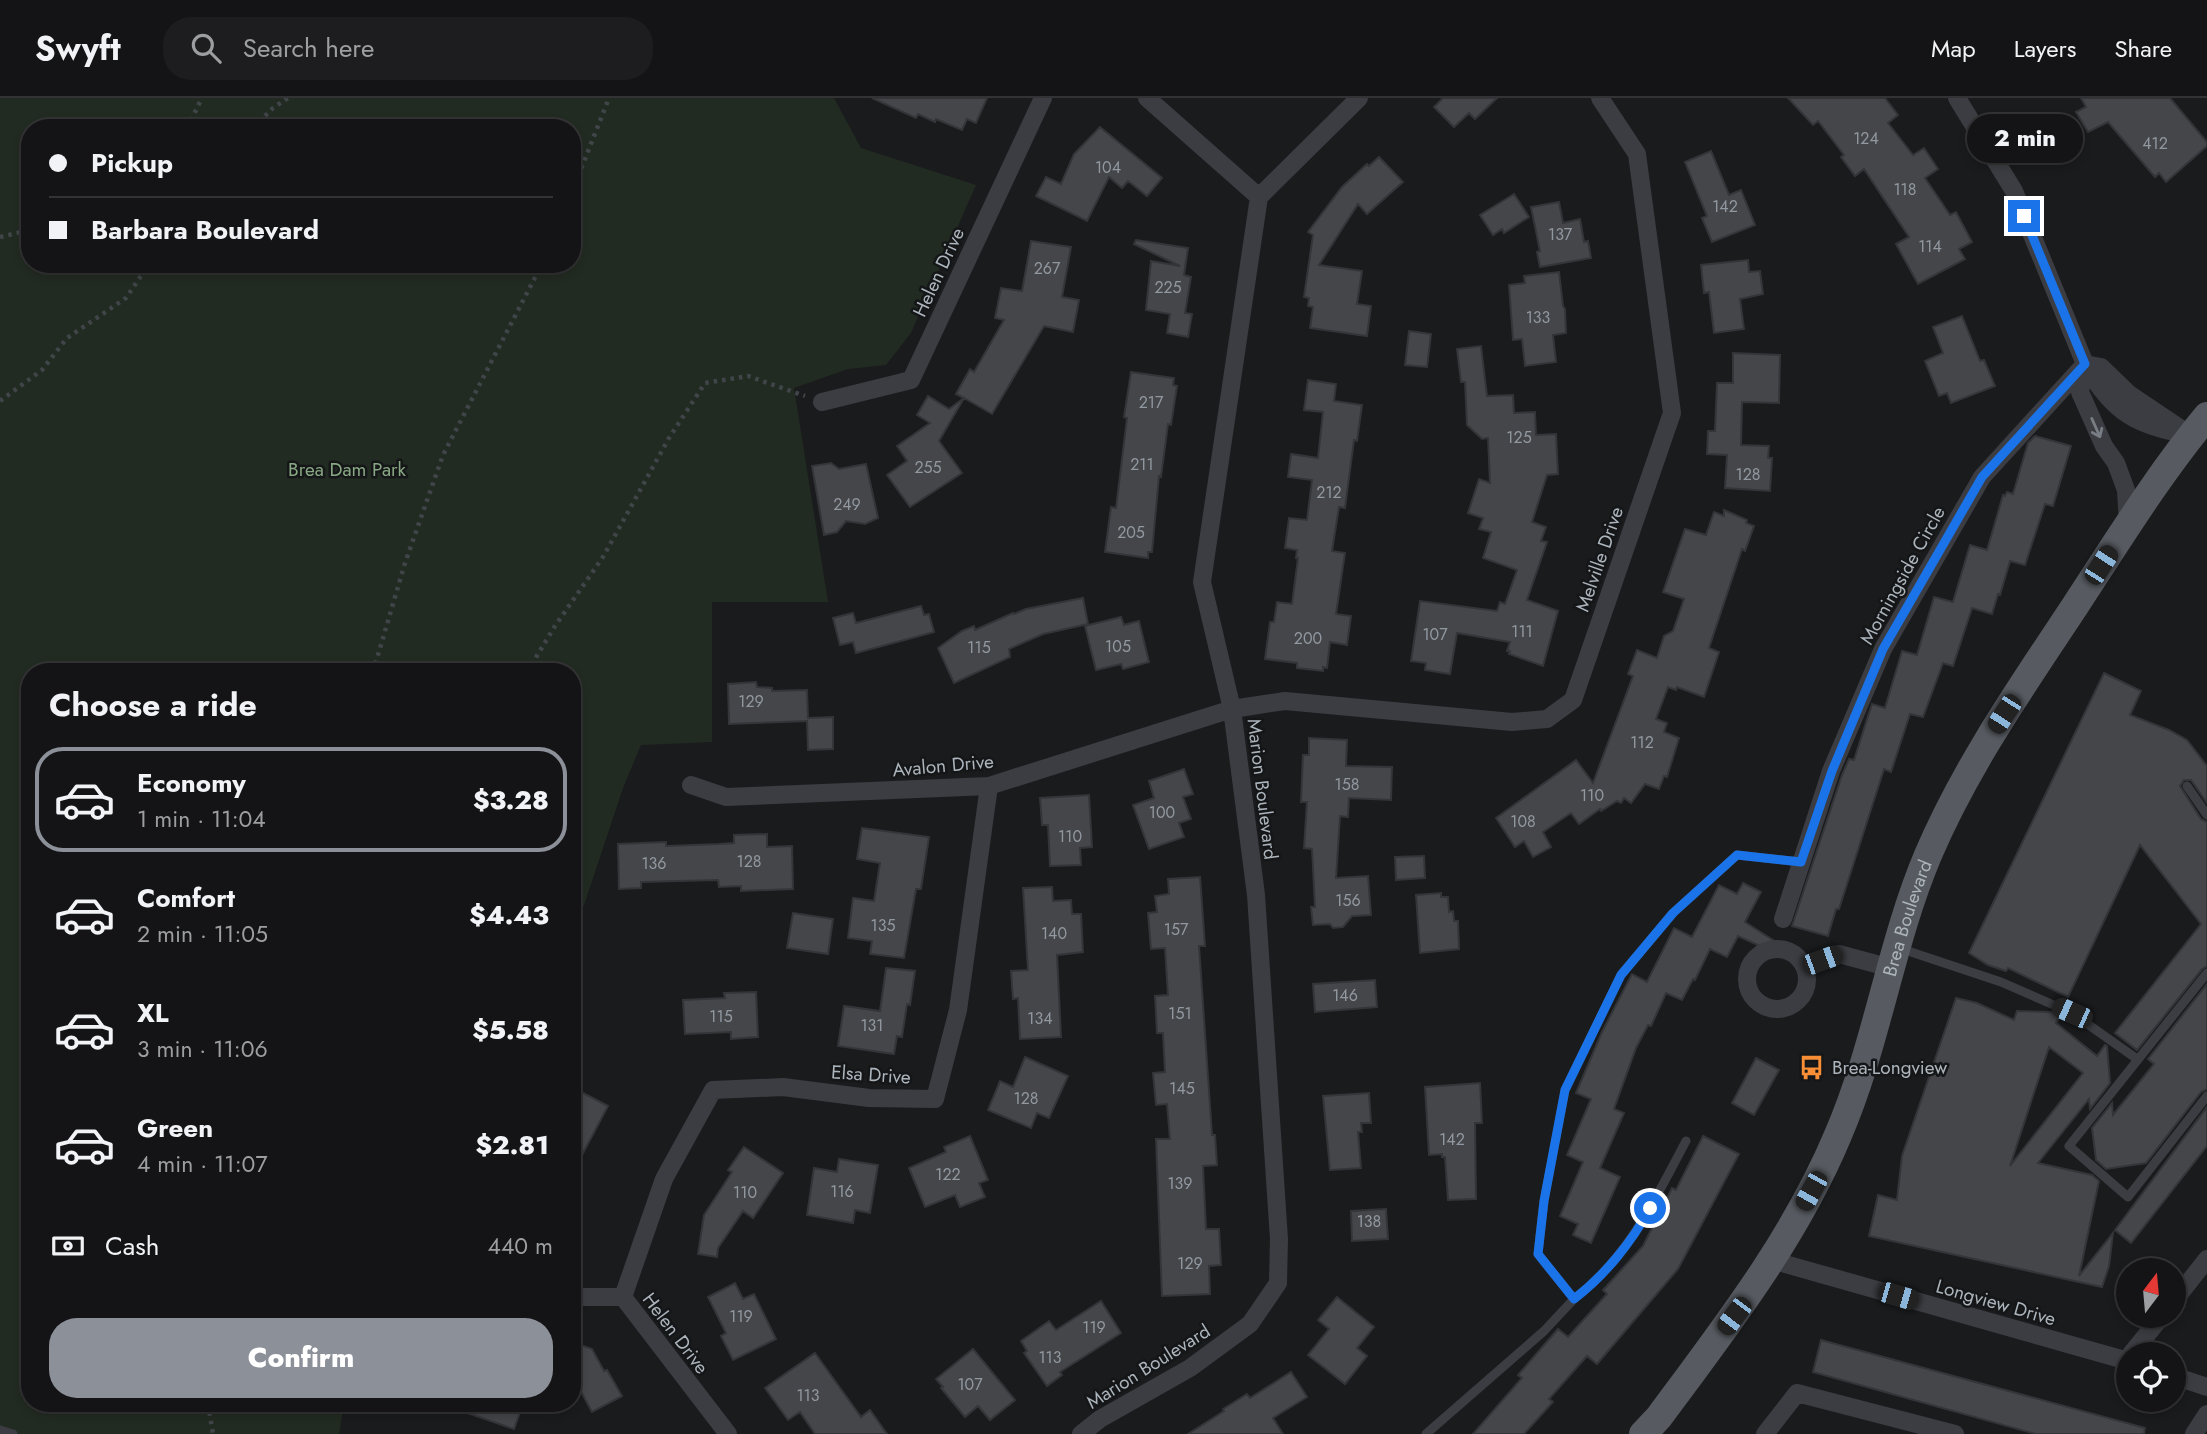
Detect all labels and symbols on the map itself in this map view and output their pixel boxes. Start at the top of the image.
callout: 2 min [1966,115,2082,164]
house number: 124 [1853,127,1879,150]
house number: 412 [2142,132,2168,155]
house number: 104 [1095,156,1121,179]
house number: 118 [1893,178,1917,201]
house number: 142 [1712,195,1738,218]
route end [2008,200,2040,232]
street label: Helen Drive [906,223,971,321]
house number: 137 [1548,223,1573,246]
house number: 114 [1918,235,1942,258]
house number: 267 [1034,257,1061,280]
house number: 225 [1154,276,1182,299]
house number: 133 [1526,306,1551,329]
house number: 217 [1139,391,1164,414]
one-way arrow [2090,417,2103,438]
house number: 125 [1506,426,1532,449]
house number: 211 [1130,453,1154,476]
park label: Brea Dam Park [288,456,407,483]
house number: 255 [914,456,942,479]
house number: 128 [1735,463,1761,486]
house number: 212 [1316,481,1342,504]
house number: 249 [833,493,861,516]
street label: Morningside Circle [1853,501,1952,649]
street label: Melville Drive [1569,503,1630,615]
house number: 205 [1117,521,1145,544]
car [2081,542,2122,588]
house number: 111 [1511,620,1533,643]
house number: 107 [1422,623,1448,646]
house number: 200 [1294,627,1322,650]
house number: 105 [1105,635,1131,658]
house number: 115 [967,636,991,659]
house number: 129 [738,690,764,713]
car [1984,691,2025,737]
street label: Marion Boulevard [1240,717,1285,861]
house number: 112 [1630,731,1654,754]
street label: Avalon Drive [891,748,995,783]
house number: 158 [1335,773,1359,796]
house number: 110 [1580,784,1604,807]
house number: 100 [1149,801,1175,824]
house number: 108 [1510,810,1536,833]
house number: 110 [1058,825,1082,848]
house number: 128 [736,850,762,873]
house number: 136 [641,852,667,875]
street label: Brea Boulevard [1876,856,1939,980]
house number: 156 [1335,889,1361,912]
house number: 135 [871,914,895,937]
house number: 157 [1164,918,1189,941]
house number: 140 [1041,922,1067,945]
car [1799,943,1846,977]
house number: 146 [1332,984,1358,1007]
car [2049,995,2096,1031]
house number: 151 [1168,1002,1192,1025]
house number: 115 [709,1005,733,1028]
house number: 134 [1027,1007,1053,1030]
house number: 131 [860,1014,884,1037]
bus stop icon: Brea-Longview [1798,1053,1826,1081]
place label: Brea-Longview [1832,1054,1947,1081]
street label: Elsa Drive [830,1058,912,1091]
house number: 145 [1169,1077,1195,1100]
house number: 128 [1013,1087,1039,1110]
house number: 142 [1439,1128,1465,1151]
house number: 122 [935,1163,961,1186]
car [1792,1168,1831,1214]
house number: 139 [1167,1172,1193,1195]
house number: 116 [830,1180,854,1203]
house number: 110 [733,1181,757,1204]
route start [1634,1192,1666,1224]
house number: 138 [1357,1210,1381,1233]
house number: 129 [1177,1252,1203,1275]
north arrow [2116,1258,2186,1328]
street label: Longview Drive [1933,1272,2059,1333]
car [1875,1280,1922,1312]
street label: Helen Drive [636,1287,715,1380]
car [1713,1293,1756,1339]
house number: 119 [729,1305,753,1328]
house number: 119 [1082,1316,1106,1339]
street label: Marion Boulevard [1081,1317,1216,1415]
house number: 113 [1038,1346,1062,1369]
house number: 107 [957,1373,983,1396]
house number: 113 [796,1384,820,1407]

